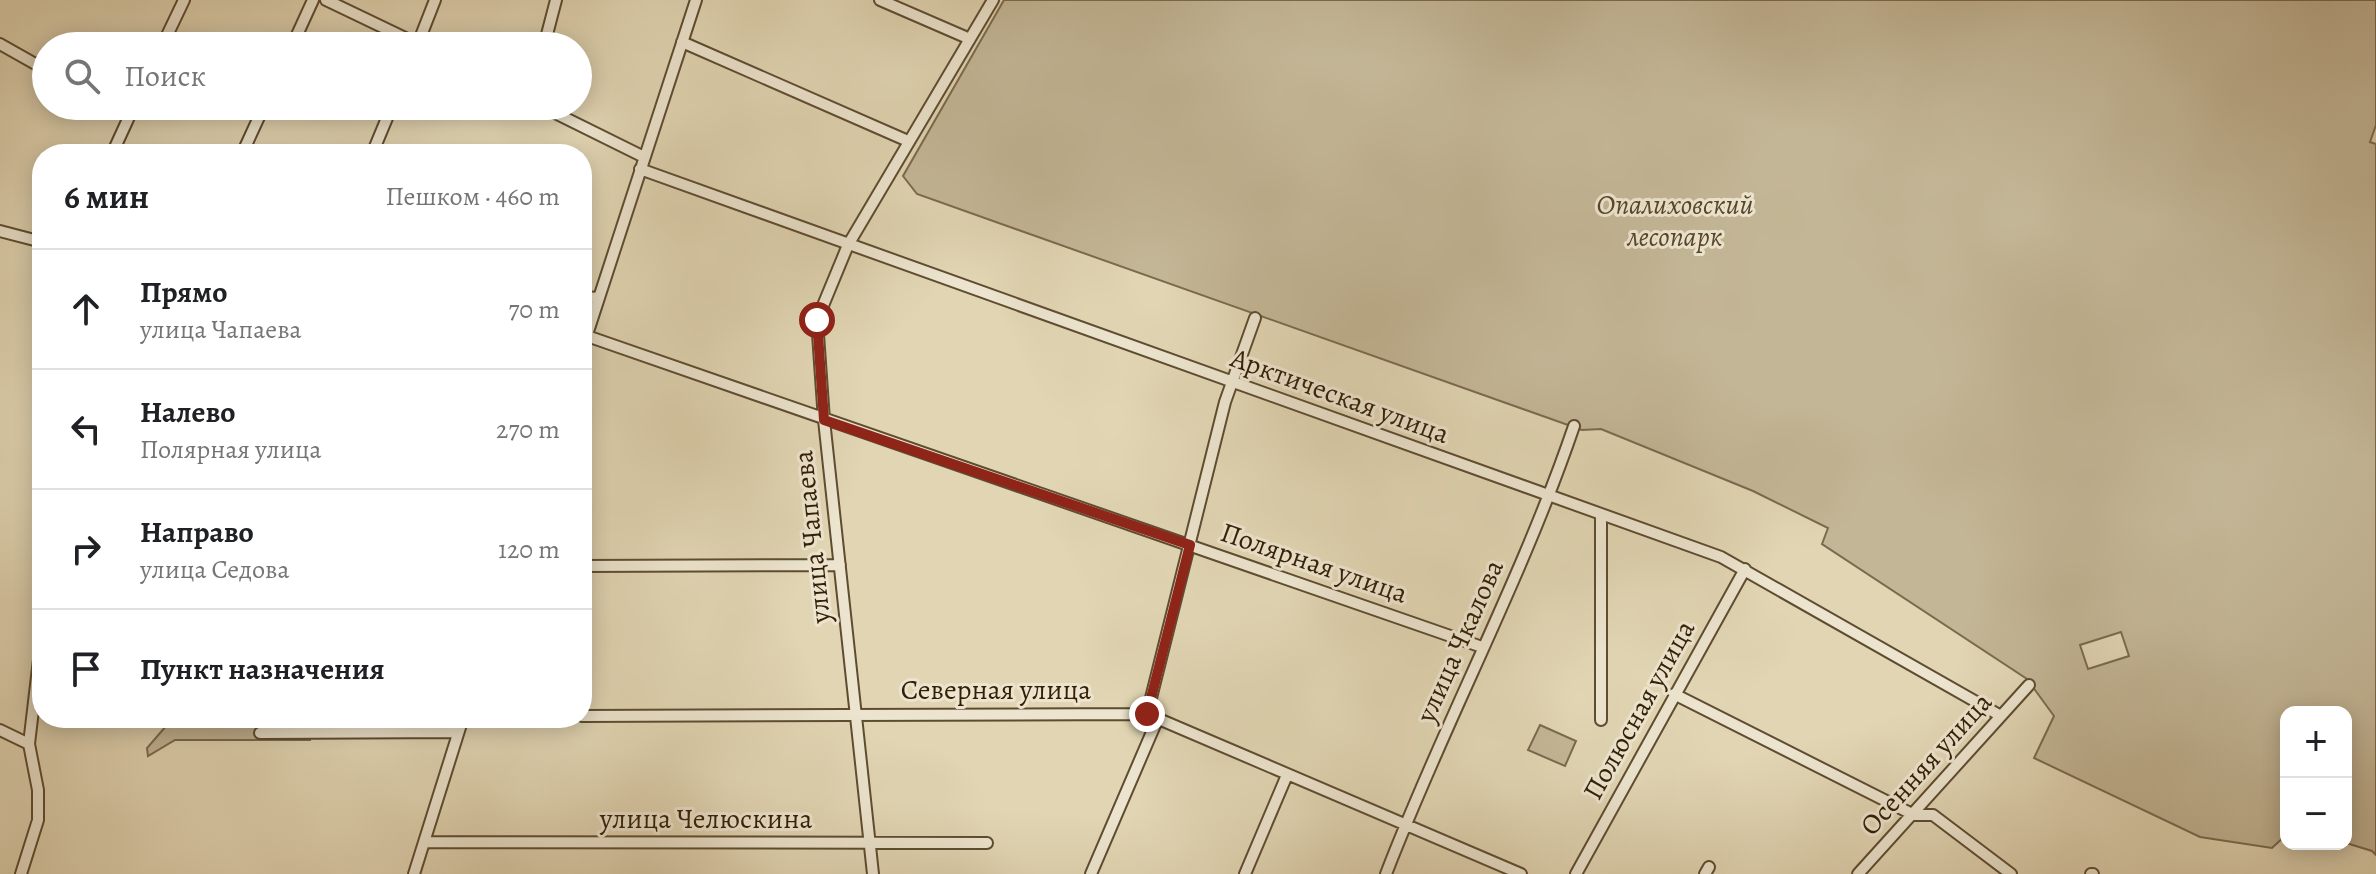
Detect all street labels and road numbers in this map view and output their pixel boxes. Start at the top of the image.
street label: Арктическая улица [1225,339,1454,453]
street label: улица Чапаева [784,448,840,626]
street label: Полярная улица [1215,513,1413,613]
street label: улица Чкалова [1407,553,1513,729]
street label: Полюсная улица [1574,613,1704,807]
street label: Северная улица [901,671,1091,709]
street label: Осенняя улица [1851,684,2001,844]
street label: улица Челюскина [599,800,812,838]

